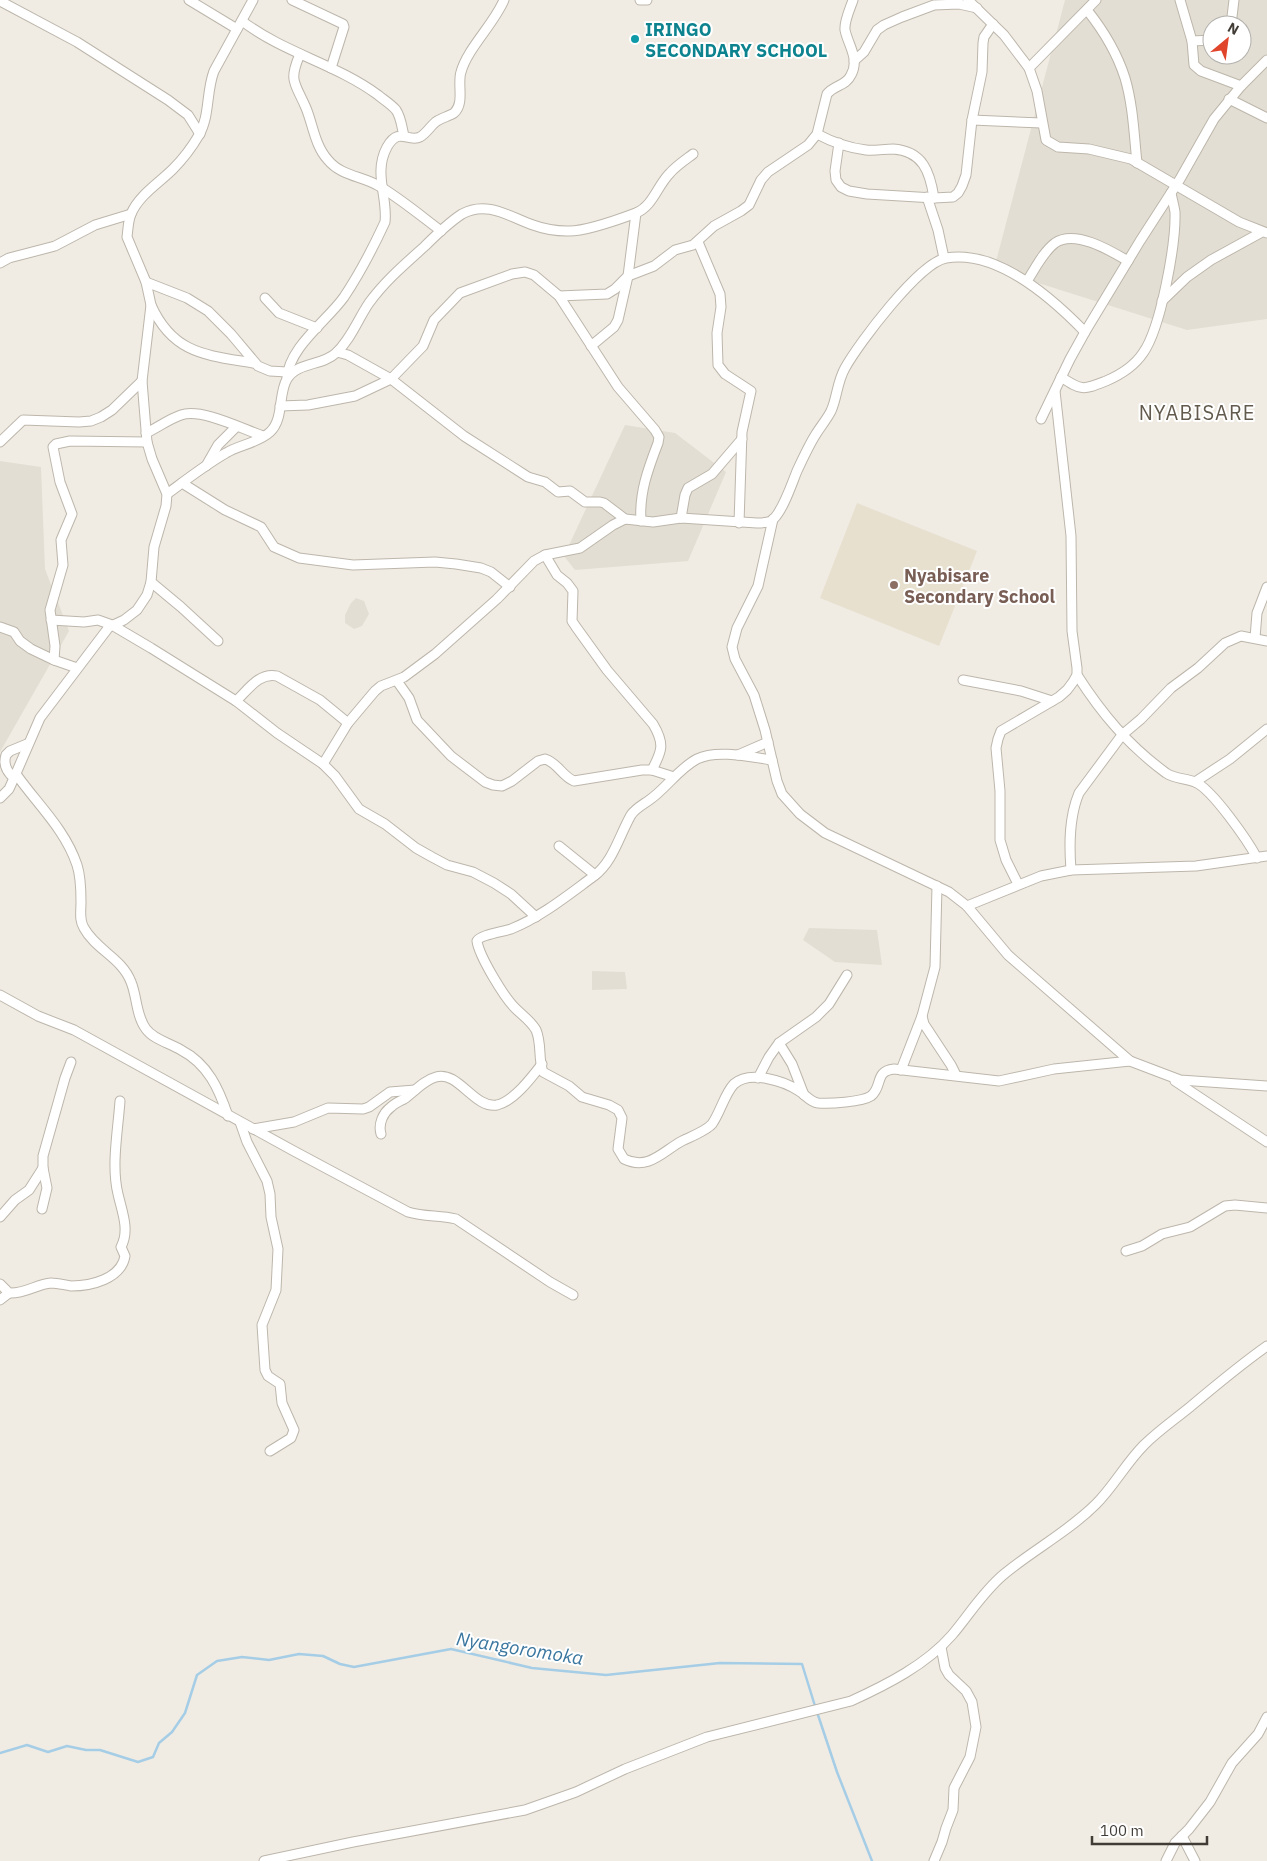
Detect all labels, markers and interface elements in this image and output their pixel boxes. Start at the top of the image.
north arrow [1202,15,1252,65]
place label: IRINGO SECONDARY SCHOOL [645,18,827,62]
text: N [1225,18,1242,39]
marker: IRINGO SECONDARY SCHOOL [629,33,641,45]
district label: NYABISARE [1139,399,1255,426]
place label: Nyabisare Secondary School [904,564,1055,608]
marker: Nyabisare Secondary School [888,579,900,591]
water label: Nyangoromoka [455,1626,585,1670]
scale bar [1092,1814,1207,1846]
text: 100 m [1100,1821,1144,1840]

